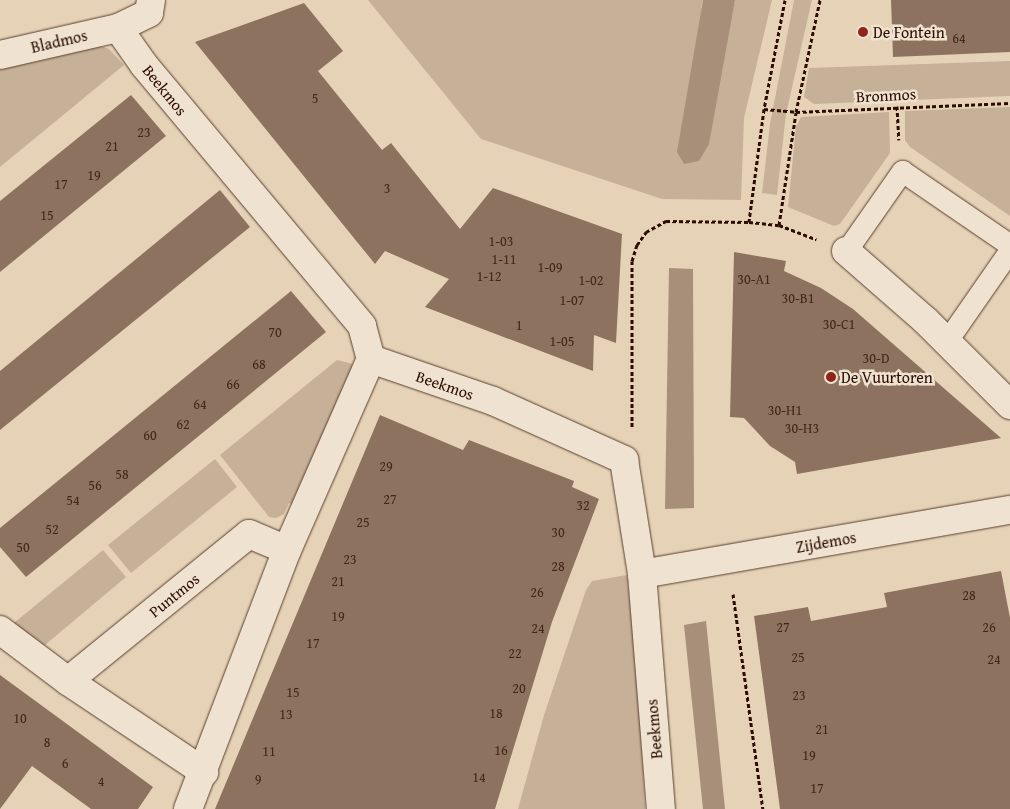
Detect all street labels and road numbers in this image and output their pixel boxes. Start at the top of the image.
street label: Bladmos [29,25,89,57]
street label: Beekmos [139,61,191,119]
street label: Bronmos [855,84,917,106]
street label: Beekmos [414,366,476,404]
street label: Zijdemos [794,527,858,557]
street label: Puntmos [145,569,203,621]
street label: Beekmos [642,698,666,760]

